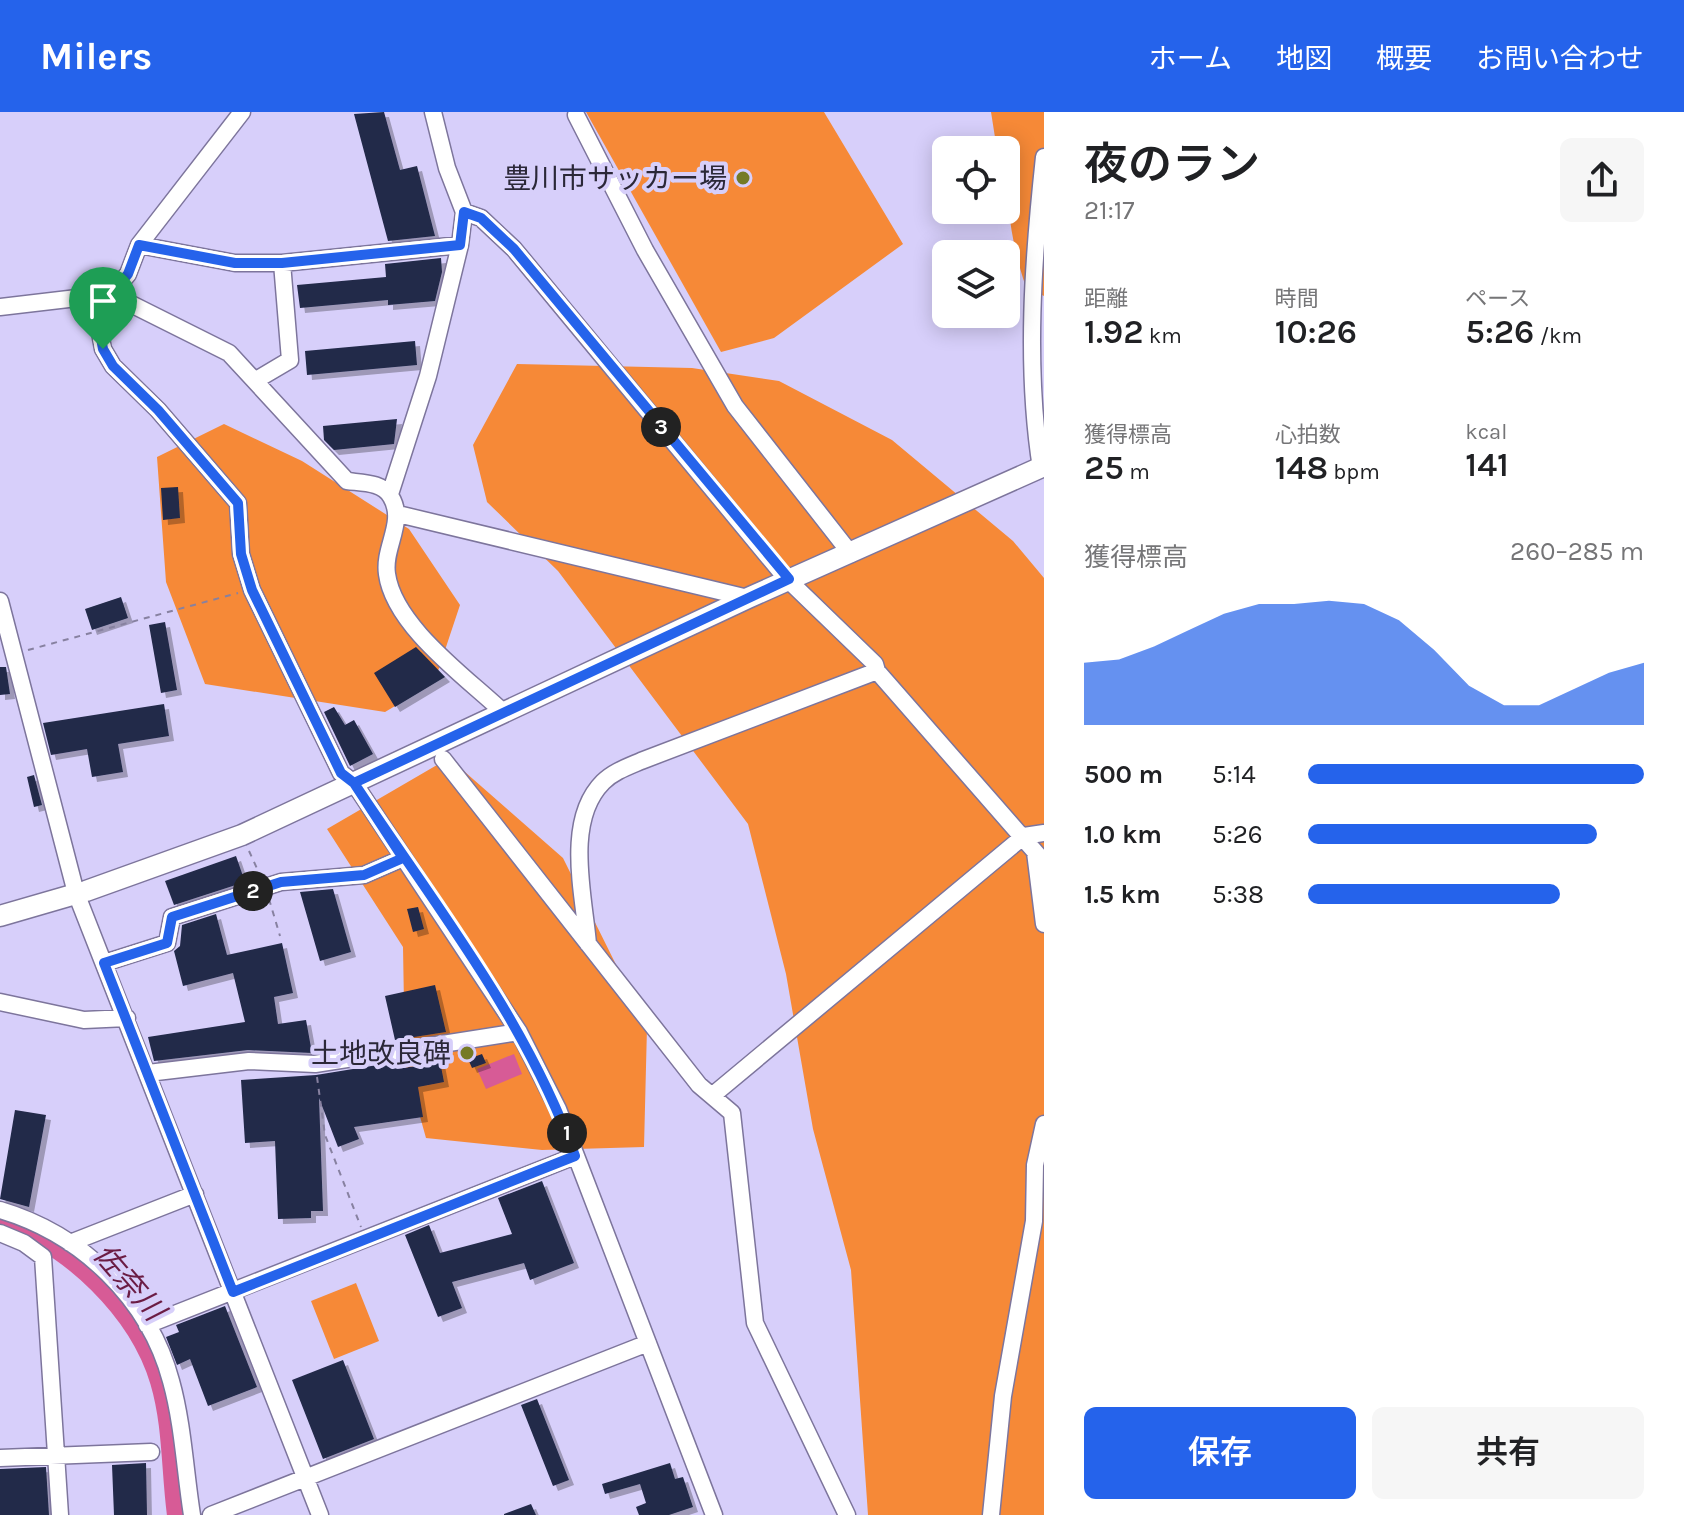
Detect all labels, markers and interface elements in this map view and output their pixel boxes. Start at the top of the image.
text: Milers [40,34,152,79]
text: ホーム [1149,42,1232,75]
text: 地図 [1276,42,1332,75]
text: 概要 [1376,42,1432,75]
text: お問い合わせ [1476,42,1644,75]
map controls [932,136,1020,328]
button: locate [932,136,1020,224]
button: share [1560,138,1644,222]
text: 夜のラン [1084,139,1260,190]
place label: 豊川市サッカー場 [503,162,727,195]
marker: 豊川市サッカー場 [734,169,752,187]
text: 21:17 [1084,195,1134,226]
button: layers [932,240,1020,328]
pin [69,267,137,349]
icon: arrive [81,279,125,323]
text: 距離 [1084,286,1128,312]
text: 時間 [1275,286,1319,312]
text: ペース [1465,286,1530,312]
text: 1.92 [1084,312,1144,352]
text: 10:26 [1275,312,1357,352]
text: 5:26 [1465,312,1534,352]
text: km [1144,323,1182,349]
text: /km [1534,323,1582,349]
pin: 3 [641,407,681,447]
text: 3 [654,414,668,440]
text: kcal [1465,419,1507,445]
text: 獲得標高 [1084,422,1172,448]
text: 心拍数 [1275,422,1341,448]
text: 141 [1465,445,1509,485]
text: 25 [1084,448,1124,488]
text: 148 [1275,448,1328,488]
text: m [1124,459,1150,485]
text: bpm [1328,459,1380,485]
text: 260–285 m [1510,536,1644,567]
text: 獲得標高 [1084,542,1188,573]
text: 500 m [1084,759,1163,790]
text: 5:14 [1212,759,1256,790]
text: 1.0 km [1084,819,1162,850]
text: 5:26 [1212,819,1263,850]
pin: 2 [233,871,273,911]
text: 2 [246,878,260,904]
text: 1.5 km [1084,879,1161,910]
text: 5:38 [1212,879,1264,910]
place label: 土地改良碑 [311,1037,451,1070]
marker: 土地改良碑 [458,1044,476,1062]
pin: 1 [547,1113,587,1153]
text: 1 [563,1120,571,1146]
water label: 佐奈川 [86,1236,174,1330]
button: 保存 [1084,1407,1356,1499]
button: 共有 [1372,1407,1644,1499]

